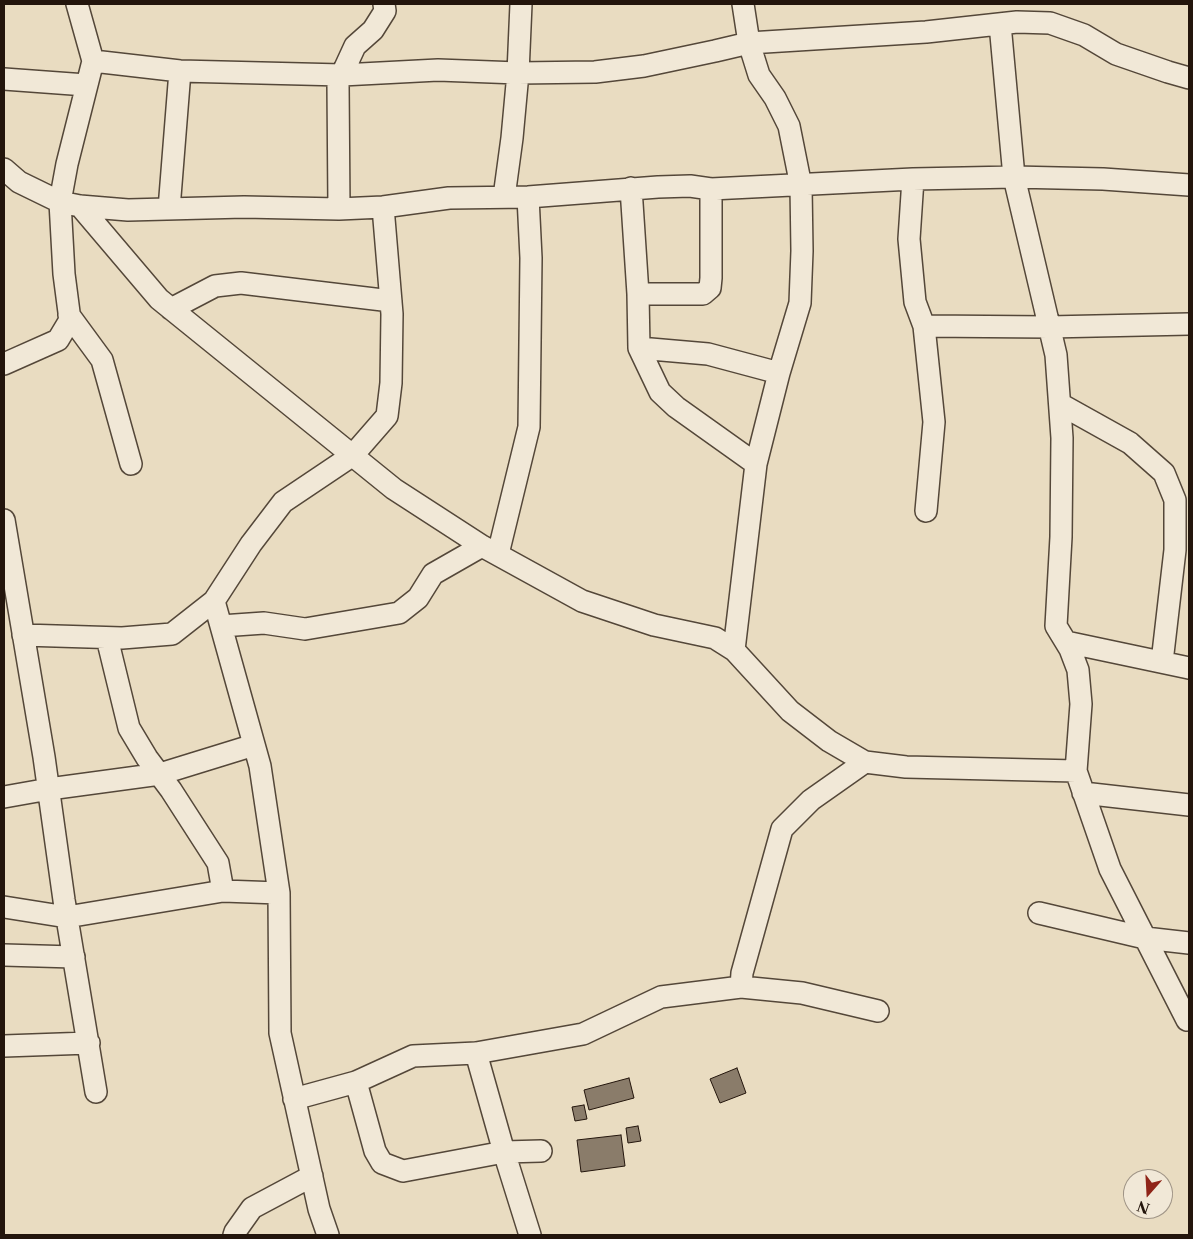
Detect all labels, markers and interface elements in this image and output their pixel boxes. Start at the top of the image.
north arrow [1123,1169,1173,1219]
text: N [1135,1197,1152,1218]

